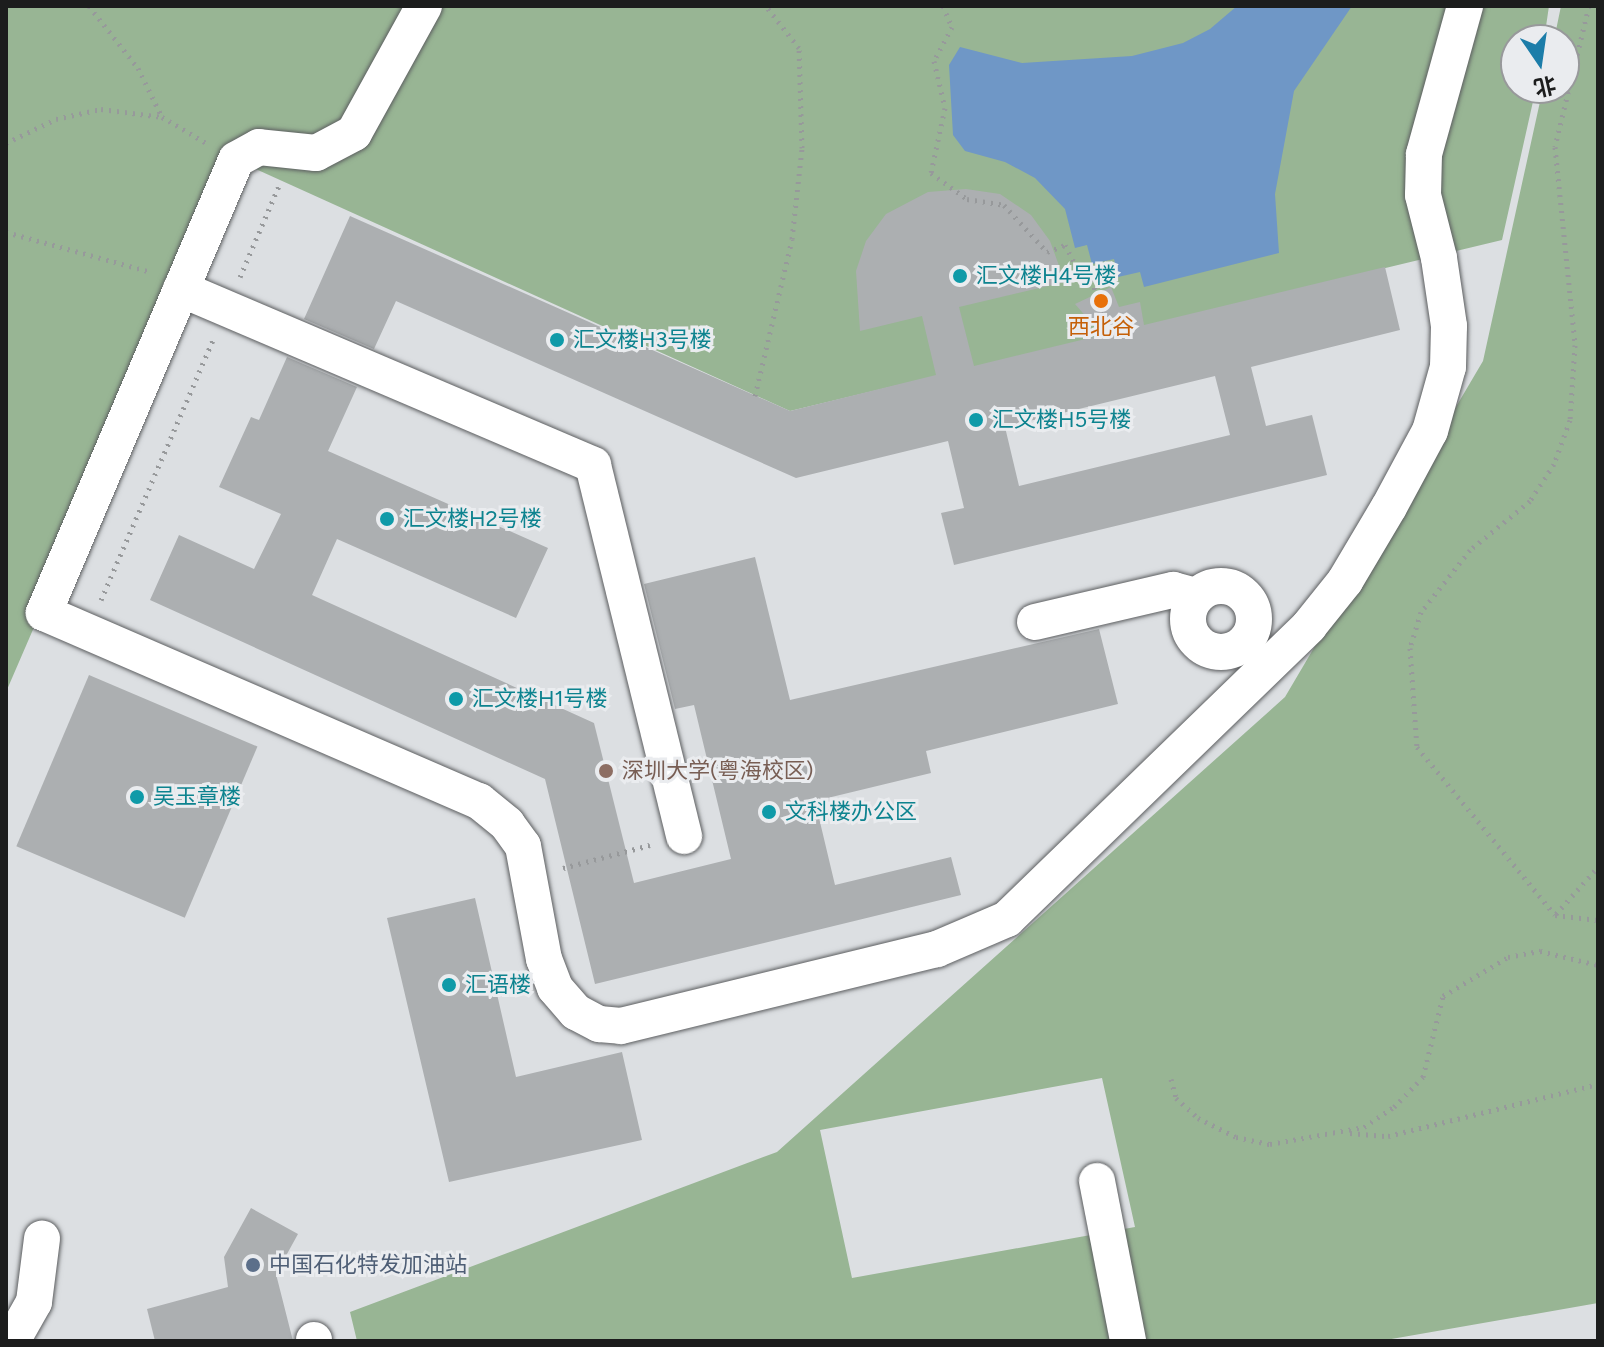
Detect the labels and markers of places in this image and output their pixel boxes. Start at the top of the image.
place label: 汇文楼H4号楼 [976,263,1116,289]
marker: 汇文楼H4号楼 [951,267,969,285]
marker: 西北谷 [1092,292,1110,310]
place label: 西北谷 [1068,314,1134,340]
place label: 汇文楼H3号楼 [573,327,711,353]
marker: 汇文楼H3号楼 [548,331,566,349]
place label: 汇文楼H5号楼 [992,407,1131,433]
marker: 汇文楼H5号楼 [967,411,985,429]
place label: 汇文楼H2号楼 [403,506,542,532]
marker: 汇文楼H2号楼 [378,510,396,528]
place label: 汇文楼H1号楼 [472,686,608,712]
marker: 汇文楼H1号楼 [447,690,465,708]
place label: 深圳大学(粤海校区) [622,758,813,784]
marker: 深圳大学(粤海校区) [597,762,615,780]
place label: 吴玉章楼 [153,784,241,810]
marker: 吴玉章楼 [128,788,146,806]
place label: 文科楼办公区 [785,799,917,825]
marker: 文科楼办公区 [760,803,778,821]
place label: 汇语楼 [465,972,531,998]
marker: 汇语楼 [440,976,458,994]
place label: 中国石化特发加油站 [269,1252,467,1278]
marker: 中国石化特发加油站 [244,1256,262,1274]

